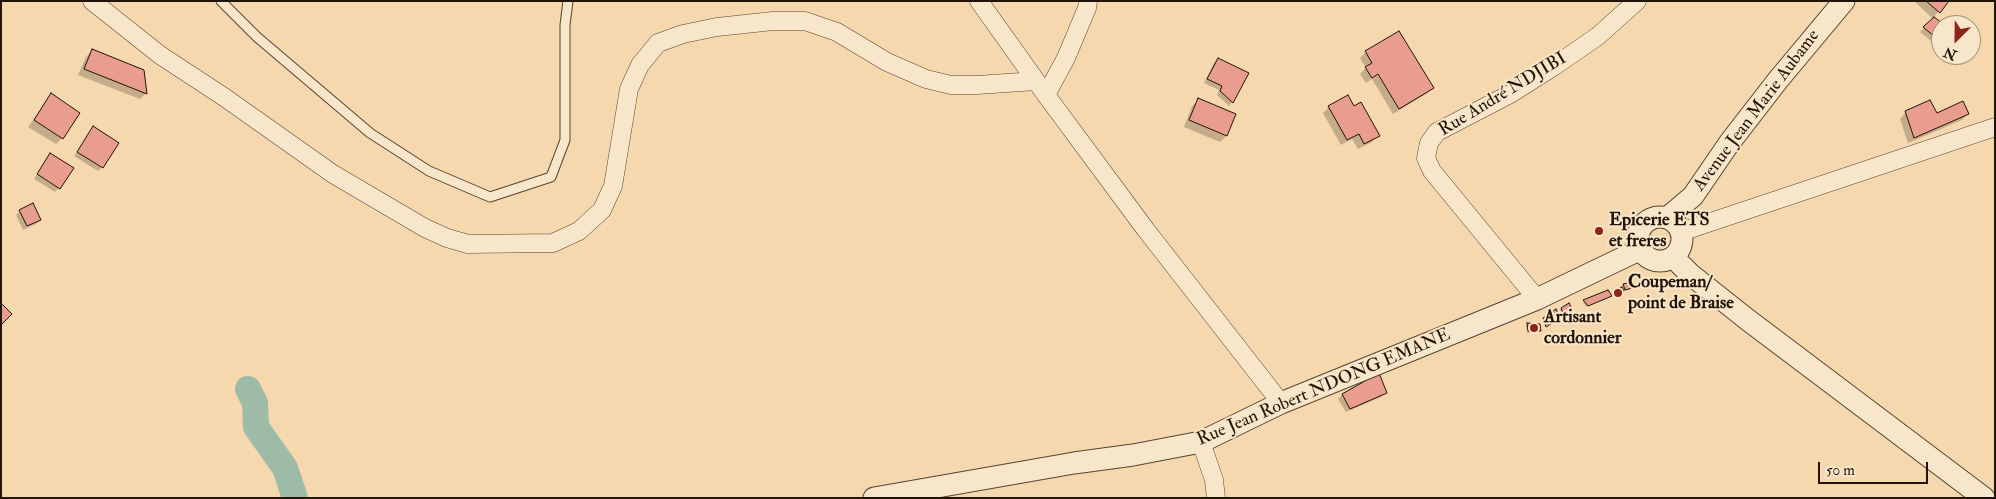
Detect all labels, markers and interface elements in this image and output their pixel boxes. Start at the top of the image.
north arrow [1931,15,1981,65]
street label: Avenue Jean Marie Aubame [1689,26,1825,196]
text: N [1941,43,1959,64]
street label: Rue André NDJIBI [1435,48,1571,142]
place label: Epicerie ETS et freres [1609,210,1710,252]
marker: Epicerie ETS et freres [1593,225,1605,237]
place label: Coupeman/ point de Braise [1628,272,1734,314]
marker: Coupeman/ point de Braise [1612,287,1624,299]
place label: Artisant cordonnier [1544,307,1621,350]
marker: Artisant cordonnier [1528,322,1540,334]
street label: Rue Jean Robert NDONG EMANE [1194,325,1454,451]
scale bar [1821,452,1931,484]
text: 50 m [1826,461,1855,480]

